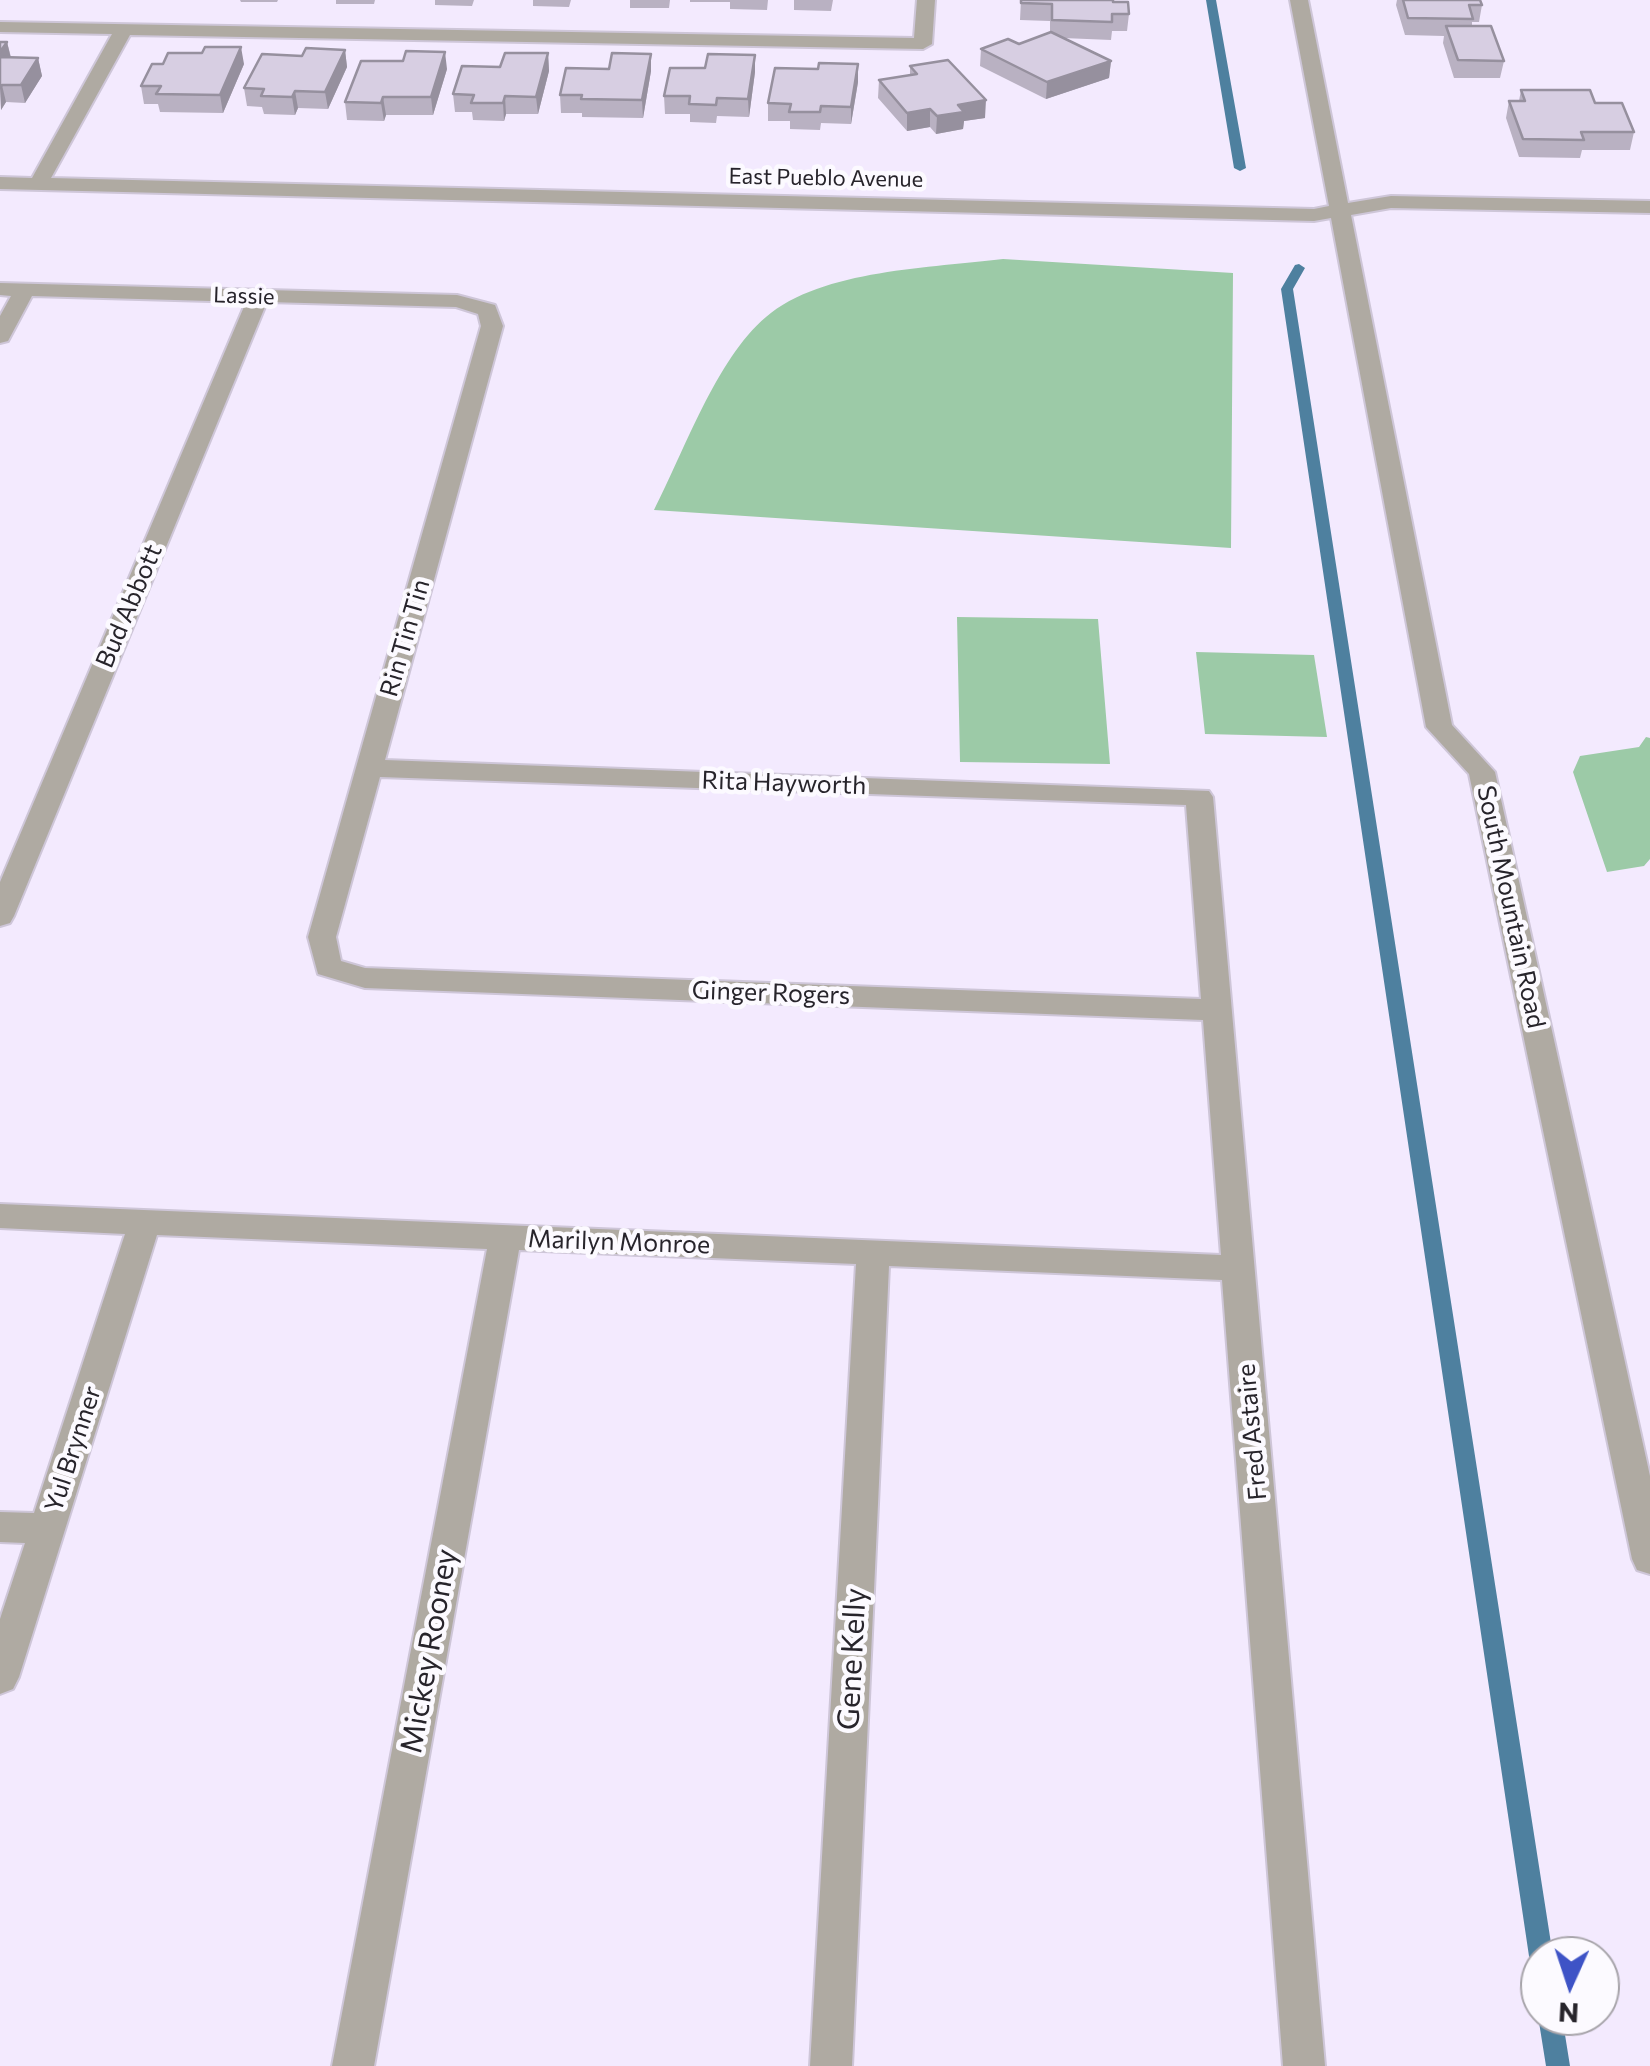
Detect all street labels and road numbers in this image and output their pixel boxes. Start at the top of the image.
street label: East Pueblo Avenue [728,163,924,193]
street label: Lassie [213,282,275,310]
street label: Bud Abbott [90,540,168,672]
street label: Rin Tin Tin [374,576,436,700]
street label: Rita Hayworth [701,765,867,801]
street label: South Mountain Road [1471,783,1551,1031]
street label: Ginger Rogers [691,975,851,1011]
street label: Marilyn Monroe [527,1224,711,1260]
street label: Fred Astaire [1231,1362,1273,1502]
street label: Yul Brynner [39,1382,107,1516]
street label: Mickey Rooney [393,1546,465,1756]
street label: Gene Kelly [830,1587,874,1731]

